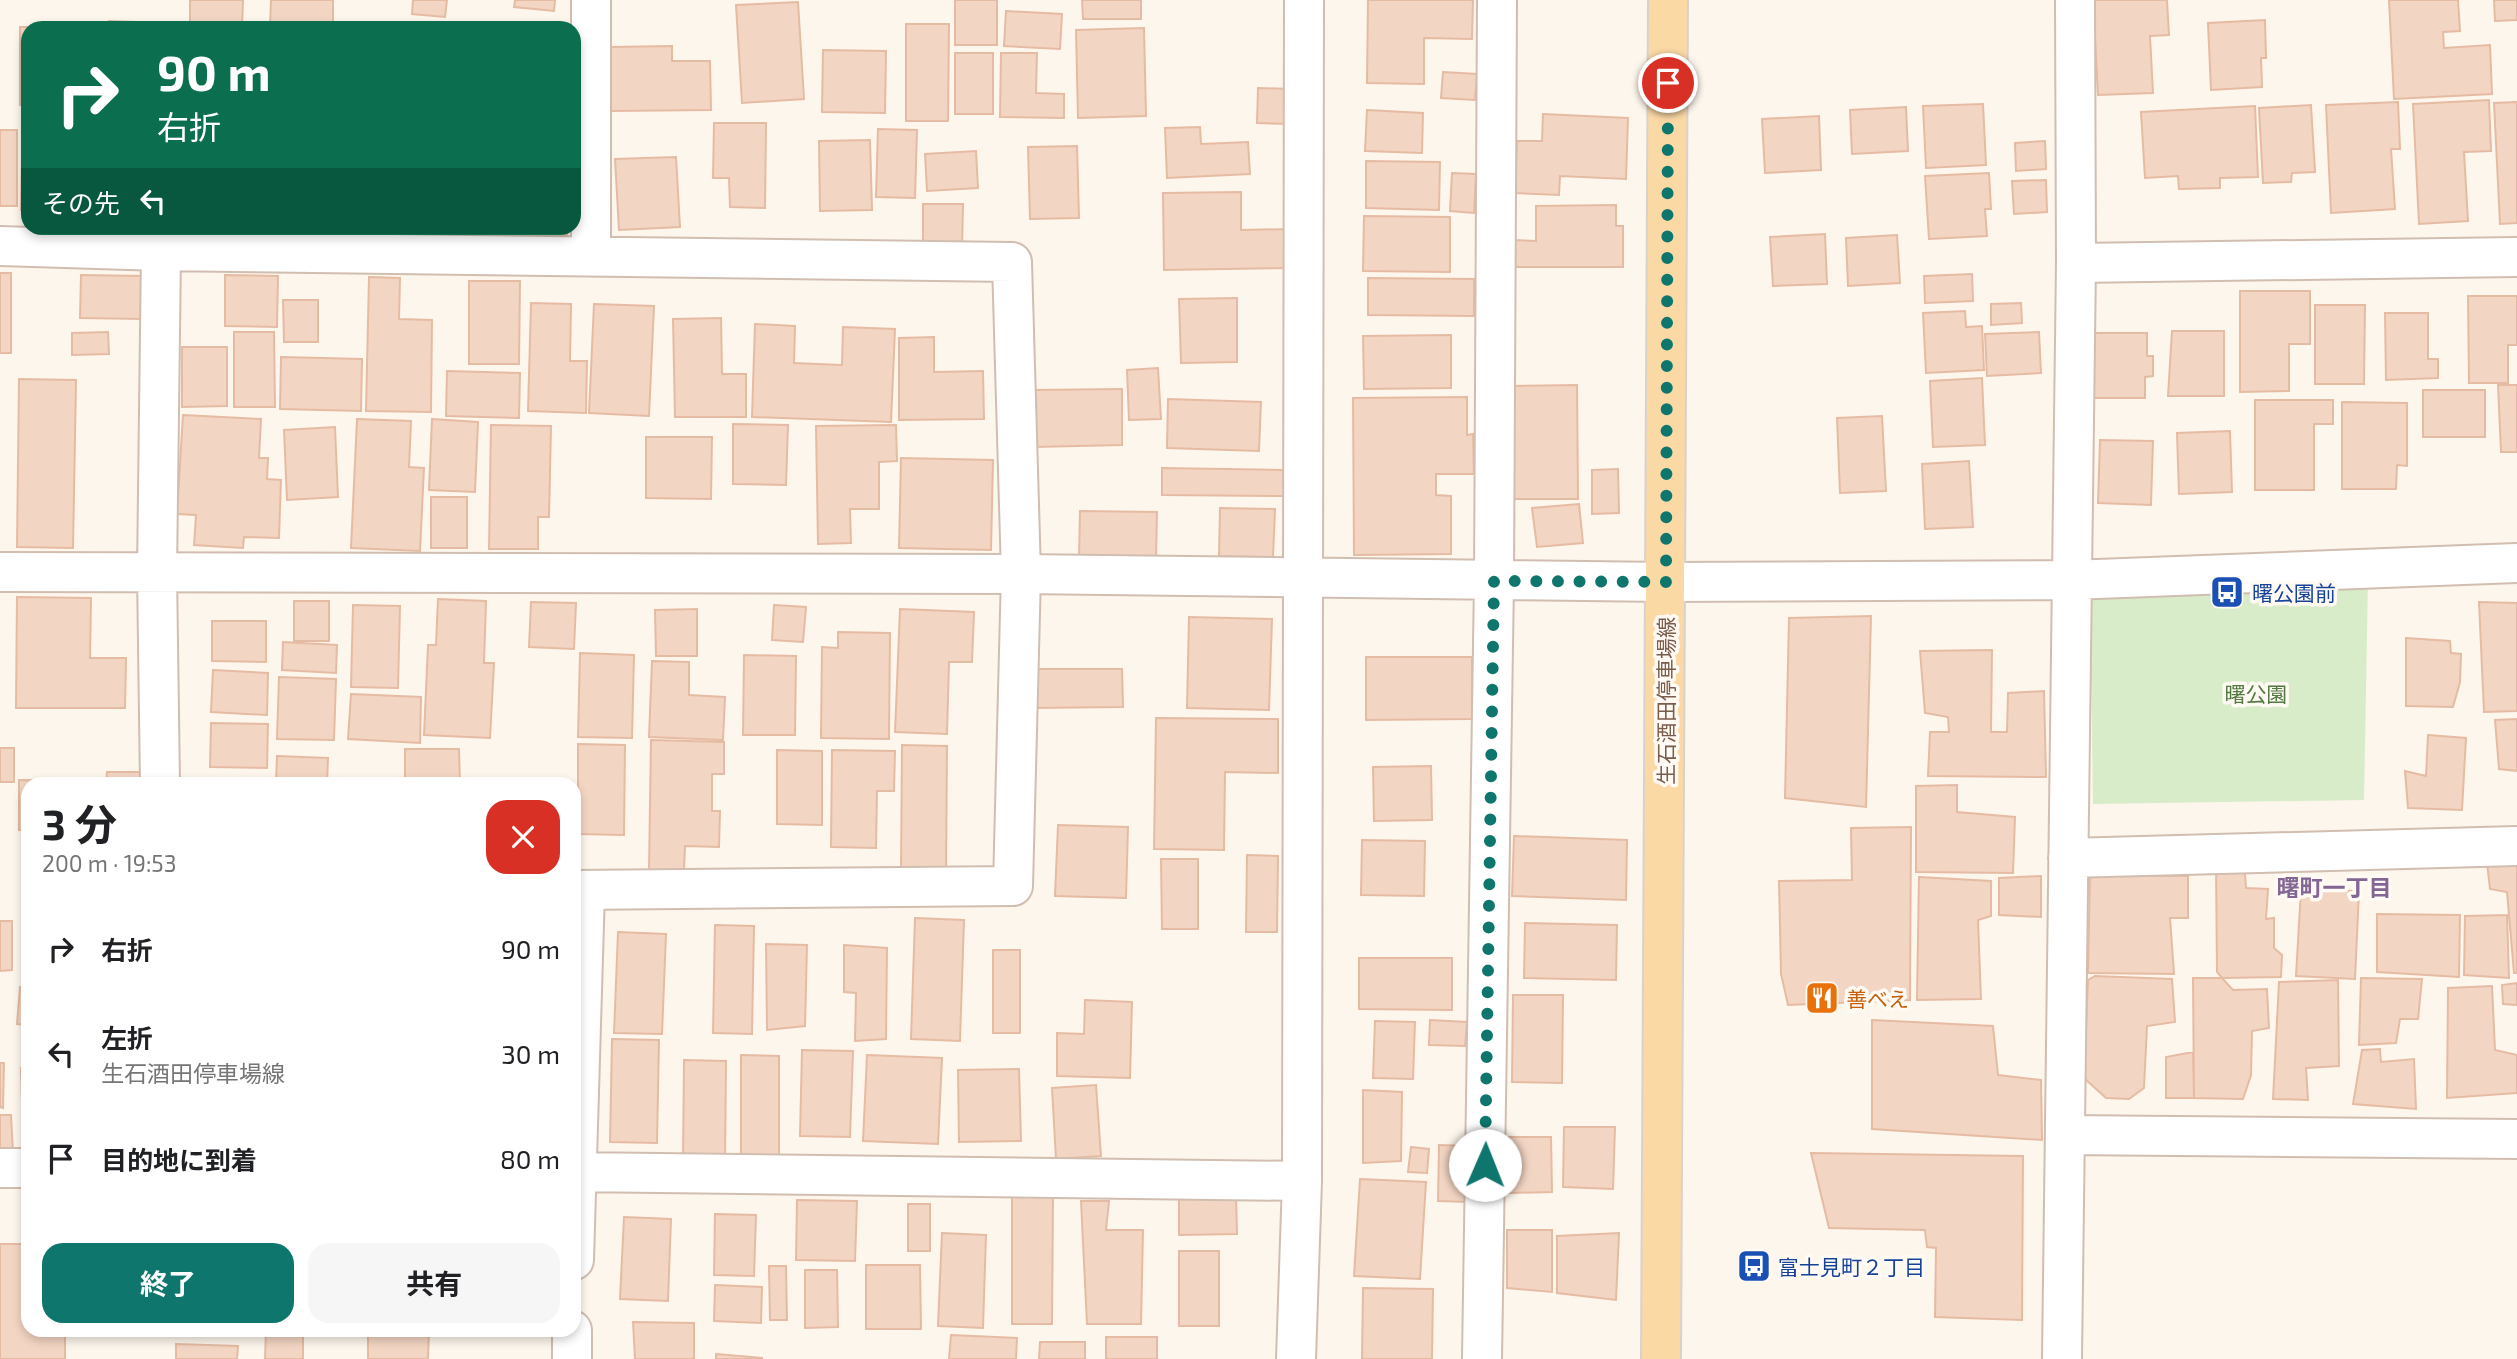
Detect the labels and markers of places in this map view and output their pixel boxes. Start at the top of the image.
pin [1638,53,1698,113]
bus stop icon: 曙公園前 [2208,573,2246,611]
place label: 曙公園前 [2252,580,2336,605]
restaurant icon: 善べえ [1803,979,1841,1017]
place label: 善べえ [1846,986,1909,1011]
bus stop icon: 富士見町２丁目 [1735,1247,1773,1285]
place label: 富士見町２丁目 [1778,1254,1925,1279]

